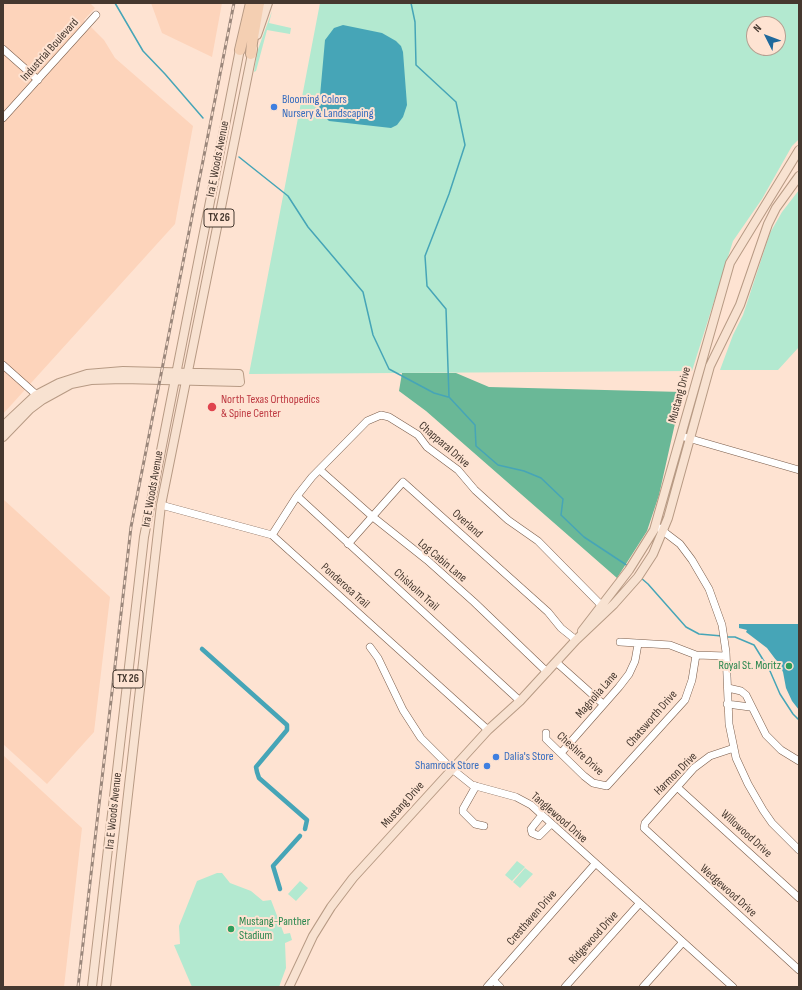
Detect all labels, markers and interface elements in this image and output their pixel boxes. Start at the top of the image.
street label: Industrial Boulevard [18,16,82,84]
north arrow [746,16,786,56]
text: N [751,22,764,35]
place label: Blooming Colors Nursery & Landscaping [282,93,373,121]
marker: Blooming Colors Nursery & Landscaping [269,102,279,112]
street label: Ira E Woods Avenue [204,120,232,198]
road number: TX 26 [204,209,234,227]
street label: Mustang Drive [666,365,694,425]
place label: North Texas Orthopedics & Spine Center [221,393,320,421]
marker: North Texas Orthopedics & Spine Center [206,401,218,413]
street label: Chapparal Drive [415,419,473,471]
street label: Ira E Woods Avenue [139,450,167,528]
street label: Overland [449,507,485,541]
street label: Log Cabin Lane [415,536,469,586]
street label: Ponderosa Trail [318,560,372,612]
street label: Chisholm Trail [390,566,442,614]
place label: Royal St. Moritz [719,659,781,673]
marker: Royal St. Moritz [784,661,794,671]
street label: Magnolia Lane [573,669,621,721]
road number: TX 26 [113,670,143,688]
street label: Chatsworth Drive [623,688,681,750]
street label: Cheshire Drive [553,729,607,779]
place label: Dalia's Store [504,750,554,764]
street label: Harmon Drive [652,750,700,798]
marker: Dalia's Store [491,752,501,762]
place label: Shamrock Store [415,759,479,773]
marker: Shamrock Store [482,761,492,771]
street label: Ira E Woods Avenue [103,772,125,850]
street label: Mustang Drive [378,779,428,831]
street label: Tanglewood Drive [528,790,590,846]
street label: Willowood Drive [717,807,775,861]
street label: Wedgewood Drive [697,862,759,920]
street label: Cresthaven Drive [504,887,560,949]
street label: Ridgewood Drive [566,908,622,968]
place label: Mustang-Panther Stadium [239,915,310,943]
marker: Mustang-Panther Stadium [226,924,236,934]

